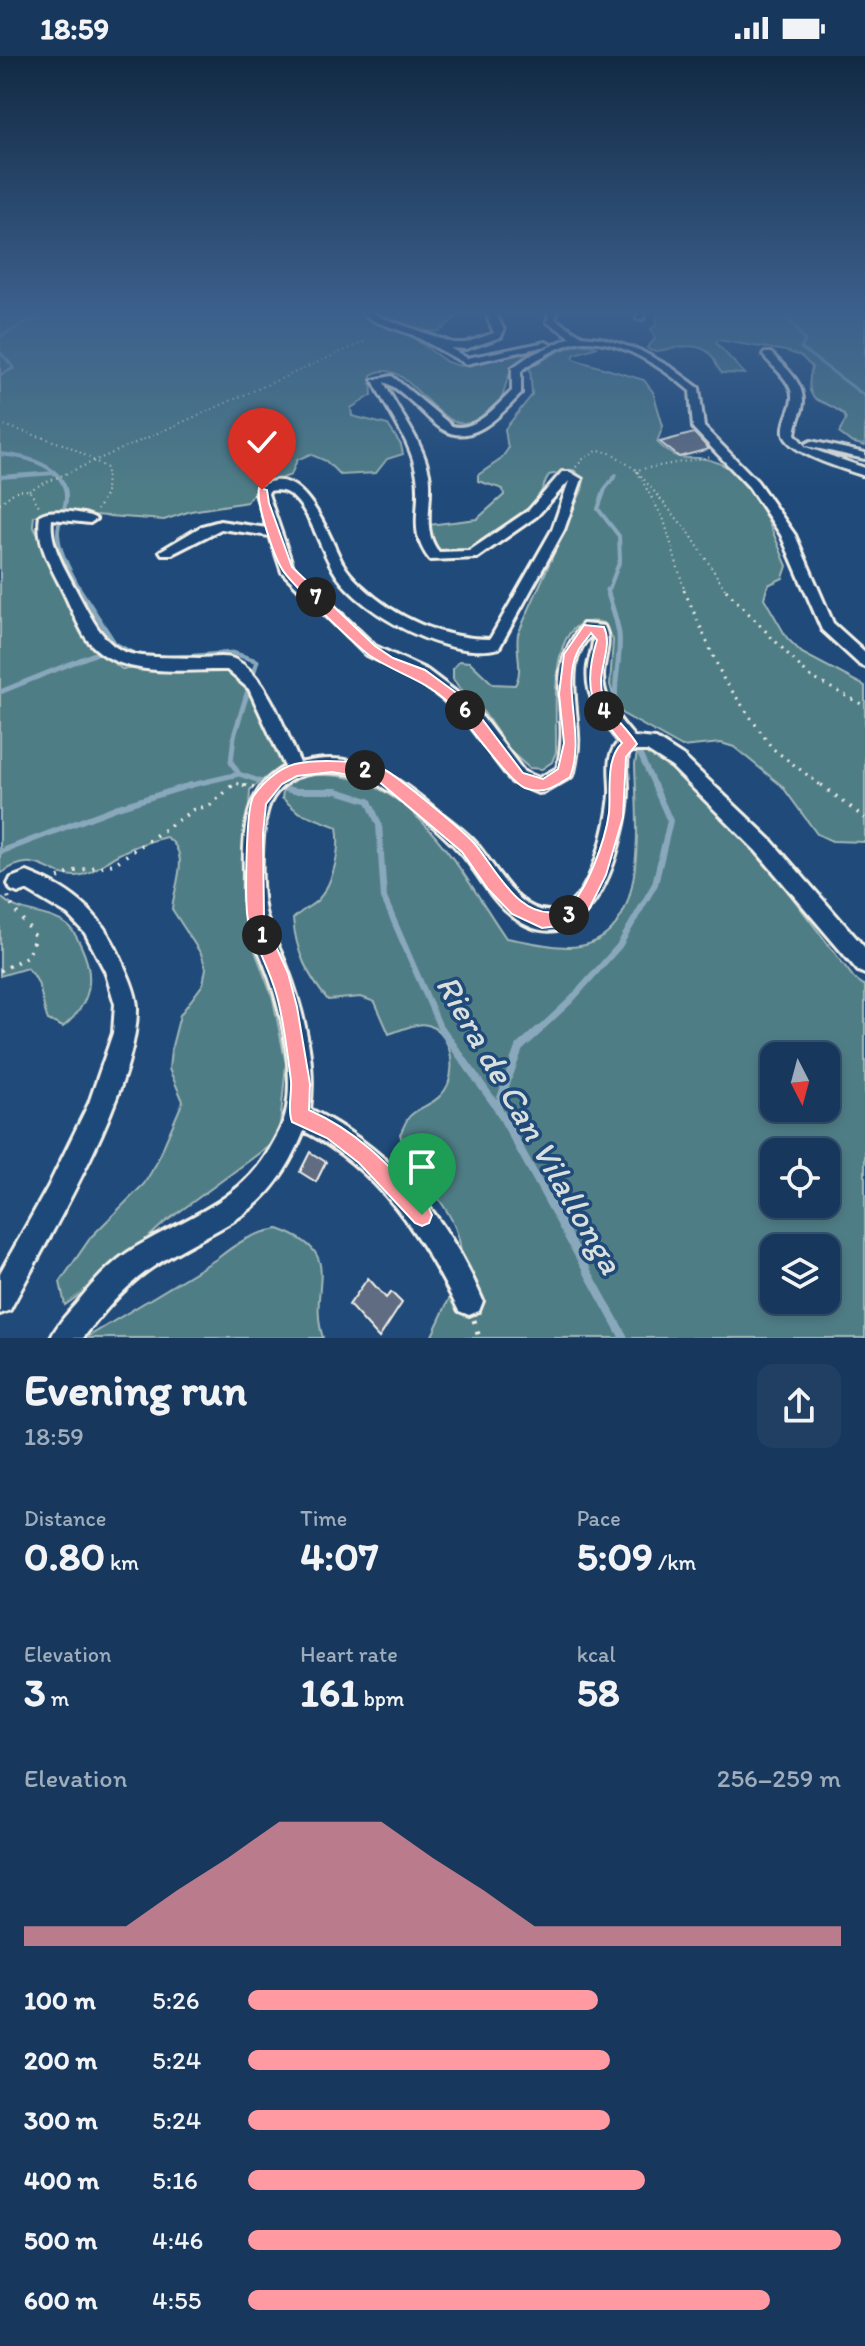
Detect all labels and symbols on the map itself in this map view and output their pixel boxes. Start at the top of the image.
pin [228,408,296,490]
pin: 7 [296,577,336,617]
pin: 6 [445,690,485,730]
pin: 4 [584,691,624,731]
pin: 2 [345,750,385,790]
pin: 3 [549,895,589,935]
pin: 1 [242,915,282,955]
water label: Riera de Can Vilallonga [427,967,632,1281]
north arrow [760,1042,840,1122]
pin [388,1133,456,1215]

